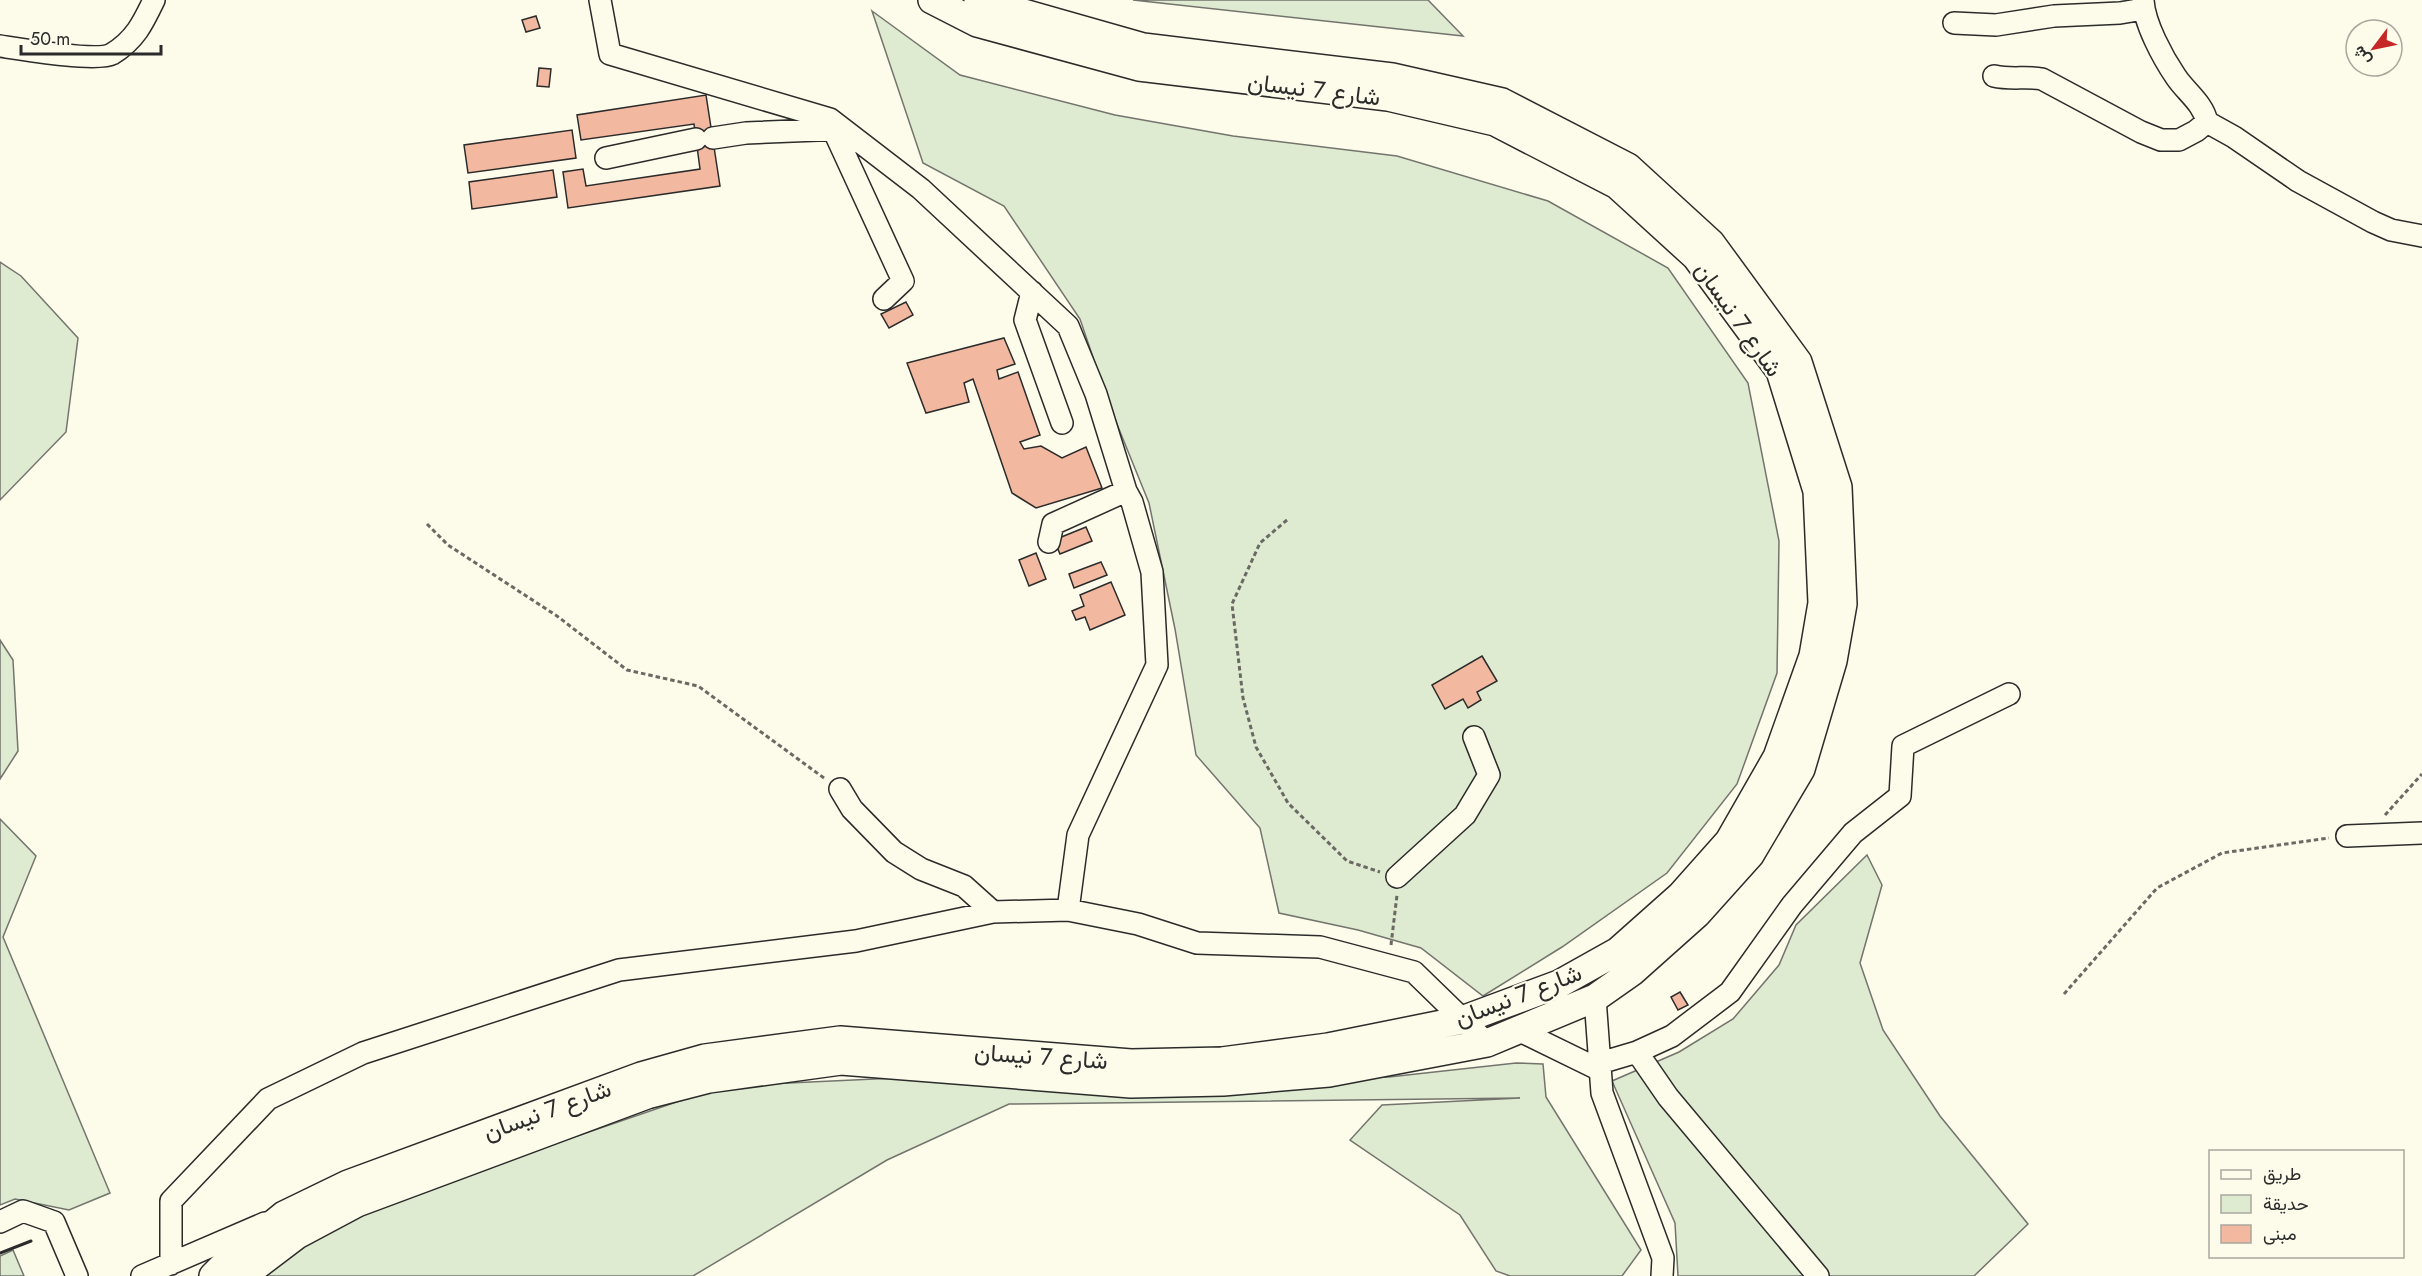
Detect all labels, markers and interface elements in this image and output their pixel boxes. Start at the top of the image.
scale bar [21,18,160,56]
north arrow [2344,18,2404,78]
text: 50 m [30,26,70,52]
text: ش [2347,41,2377,70]
street label: شارع 7 نيسان [1246,63,1382,115]
street label: شارع 7 نيسان [1686,254,1792,384]
street label: شارع 7 نيسان [1449,955,1587,1035]
street label: شارع 7 نيسان [973,1034,1109,1078]
street label: شارع 7 نيسان [478,1071,616,1149]
legend [2209,1150,2404,1258]
text: طريق [2263,1161,2301,1187]
text: حديقة [2263,1191,2309,1217]
text: مبنى [2263,1221,2297,1247]

